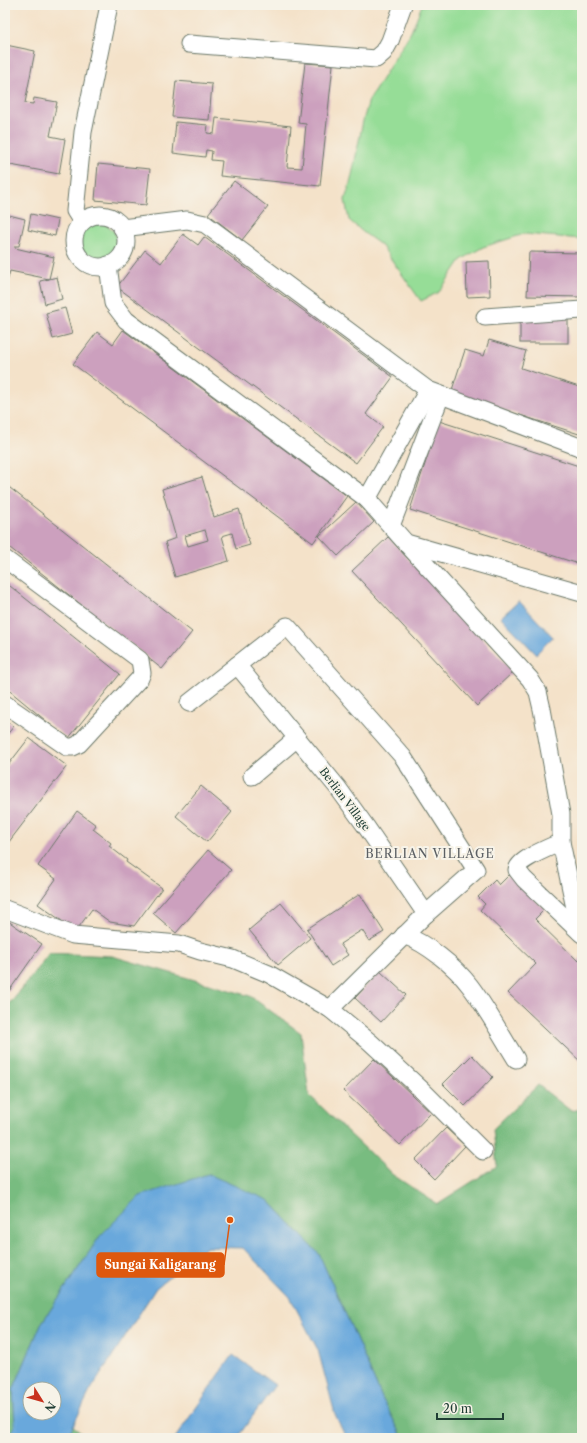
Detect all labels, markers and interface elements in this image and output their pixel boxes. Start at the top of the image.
street label: Berlian Village [317,765,373,833]
district label: BERLIAN VILLAGE [365,846,495,861]
callout: Sungai Kaligarang [97,1253,224,1277]
text: Sungai Kaligarang [104,1257,217,1272]
north arrow [22,1381,62,1421]
scale bar [437,1395,503,1421]
text: N [41,1399,58,1415]
text: 20 m [443,1401,472,1416]

